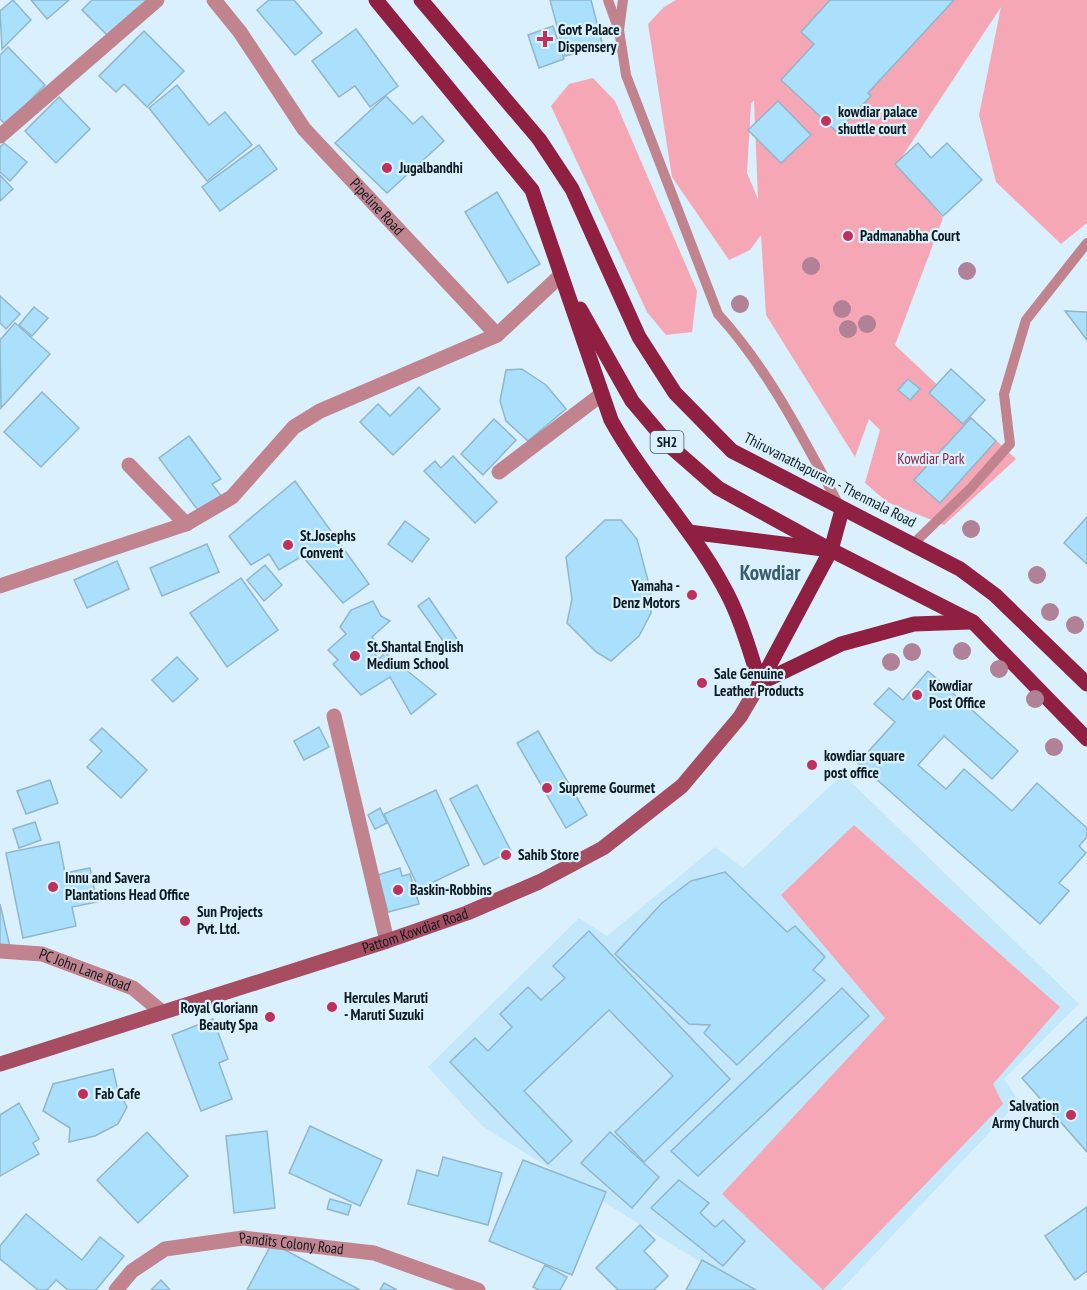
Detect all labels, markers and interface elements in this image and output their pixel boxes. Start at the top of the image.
place label: Govt Palace Dispensery [558,20,620,56]
marker: Govt Palace Dispensery [536,30,554,48]
place label: kowdiar palace shuttle court [838,102,917,138]
marker: kowdiar palace shuttle court [819,114,833,128]
place label: Jugalbandhi [398,158,463,177]
marker: Jugalbandhi [380,161,394,175]
street label: Pipeline Road [346,174,408,239]
place label: Padmanabha Court [860,226,961,245]
marker: Padmanabha Court [841,229,855,243]
street label: Thiruvanathapuram - Thenmala Road [741,428,919,531]
road number: SH2 [650,431,684,453]
park label: Kowdiar Park [897,449,965,468]
place label: St.Josephs Convent [300,526,356,562]
marker: St.Josephs Convent [281,538,295,552]
district label: Kowdiar [740,559,801,586]
place label: Yamaha - Denz Motors [613,576,680,612]
marker: Yamaha - Denz Motors [685,588,699,602]
place label: St.Shantal English Medium School [367,637,464,673]
marker: St.Shantal English Medium School [348,649,362,663]
place label: Sale Genuine Leather Products [714,664,804,700]
marker: Sale Genuine Leather Products [695,676,709,690]
place label: Kowdiar Post Office [929,676,986,712]
marker: Kowdiar Post Office [910,688,924,702]
place label: kowdiar square post office [824,746,905,782]
marker: kowdiar square post office [805,758,819,772]
place label: Supreme Gourmet [559,778,656,797]
marker: Supreme Gourmet [540,781,554,795]
place label: Sahib Store [518,845,579,864]
marker: Sahib Store [499,848,513,862]
place label: Innu and Savera Plantations Head Office [65,868,190,904]
marker: Innu and Savera Plantations Head Office [46,880,60,894]
place label: Baskin-Robbins [410,880,492,899]
marker: Baskin-Robbins [391,883,405,897]
place label: Sun Projects Pvt. Ltd. [197,902,263,938]
street label: Pattom Kowdiar Road [360,903,470,957]
marker: Sun Projects Pvt. Ltd. [178,914,192,928]
street label: PC John Lane Road [37,944,134,995]
place label: Hercules Maruti - Maruti Suzuki [344,988,428,1024]
place label: Royal Gloriann Beauty Spa [181,998,258,1034]
marker: Hercules Maruti - Maruti Suzuki [325,1000,339,1014]
marker: Royal Gloriann Beauty Spa [263,1010,277,1024]
place label: Fab Cafe [95,1084,140,1103]
marker: Fab Cafe [76,1087,90,1101]
place label: Salvation Army Church [991,1096,1059,1132]
marker: Salvation Army Church [1064,1108,1078,1122]
street label: Pandits Colony Road [238,1228,345,1258]

